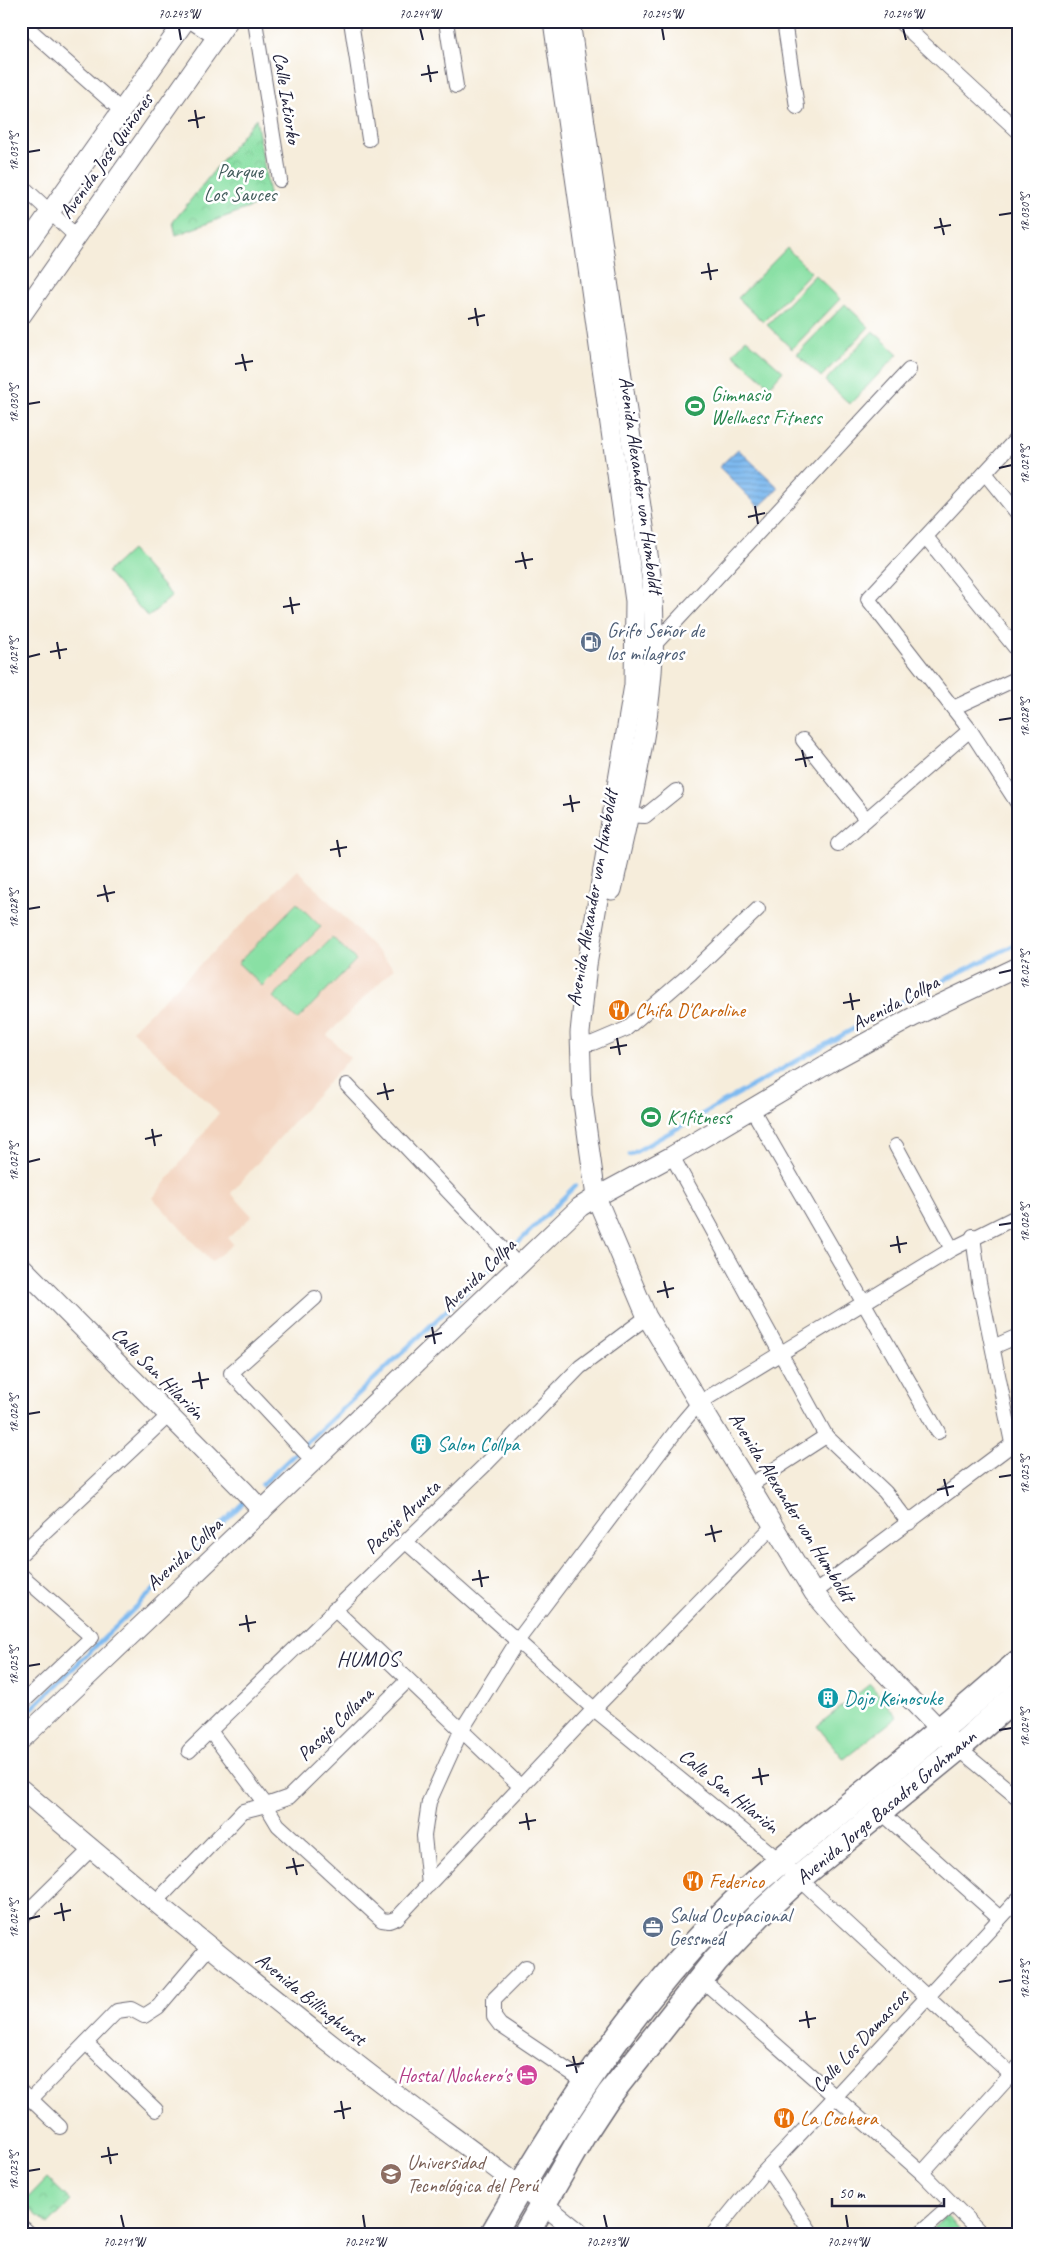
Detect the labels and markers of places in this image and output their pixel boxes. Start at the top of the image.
place label: Gimnasio Wellness Fitness [711,382,824,430]
sports icon: Gimnasio Wellness Fitness [683,394,707,418]
place label: Grifo Señor de los milagros [607,618,706,666]
fuel station icon: Grifo Señor de los milagros [579,630,603,654]
restaurant icon: Chifa D'Caroline [607,998,631,1022]
place label: Chifa D'Caroline [635,998,747,1023]
sports icon: K1fitness [639,1105,663,1129]
place label: K1fitness [667,1105,733,1130]
building icon: Salon Collpa [409,1432,433,1456]
place label: Salon Collpa [437,1432,521,1457]
building icon: Dojo Keinosuke [816,1686,840,1710]
place label: Dojo Keinosuke [844,1686,944,1711]
restaurant icon: Federico [681,1869,705,1893]
place label: Federico [709,1869,765,1894]
place label: Salud Ocupacional Gessmed [669,1903,794,1951]
office icon: Salud Ocupacional Gessmed [641,1915,665,1939]
place label: Hostal Nochero's [398,2063,513,2088]
hotel icon: Hostal Nochero's [515,2063,539,2087]
restaurant icon: La Cochera [772,2106,796,2130]
place label: La Cochera [800,2106,879,2131]
place label: Universidad Tecnológica del Perú [407,2150,540,2198]
school or university icon: Universidad Tecnológica del Perú [379,2162,403,2186]

